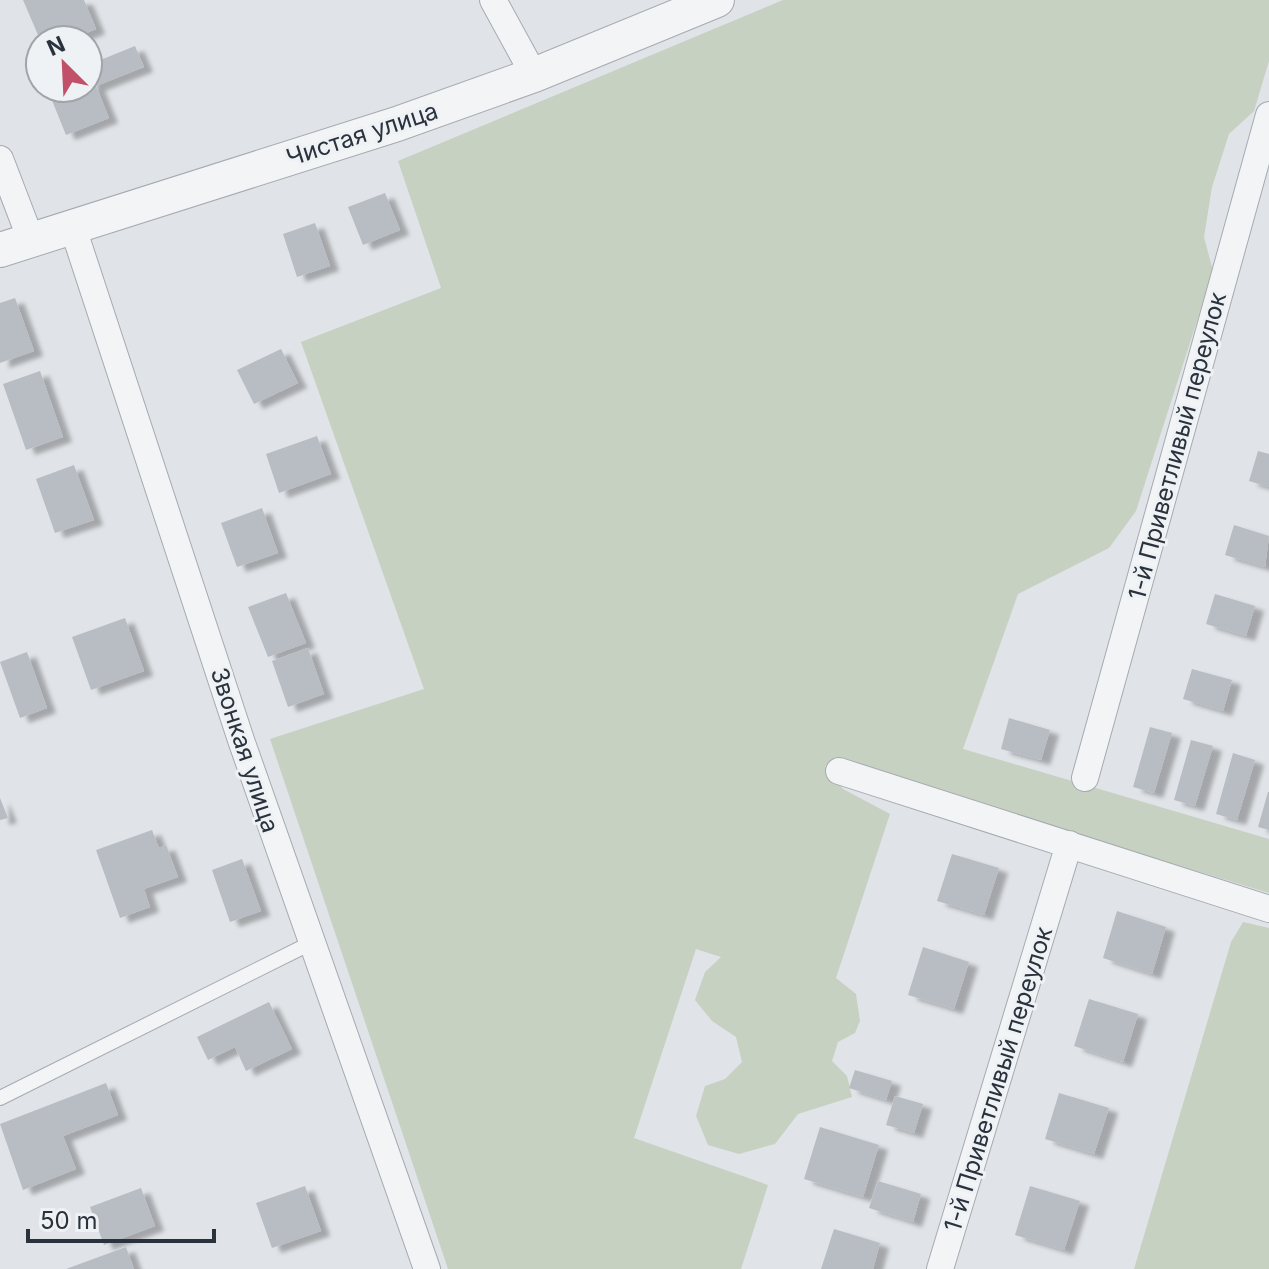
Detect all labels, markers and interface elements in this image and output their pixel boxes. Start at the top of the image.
north arrow [24,24,104,104]
text: N [43,30,69,61]
street label: Чистая улица [283,96,441,172]
street label: 1-й Приветливый переулок [1122,289,1232,603]
street label: Звонкая улица [205,664,285,836]
street label: 1-й Приветливый переулок [938,923,1058,1235]
scale bar [28,1193,214,1243]
text: 50 m [40,1206,98,1235]

